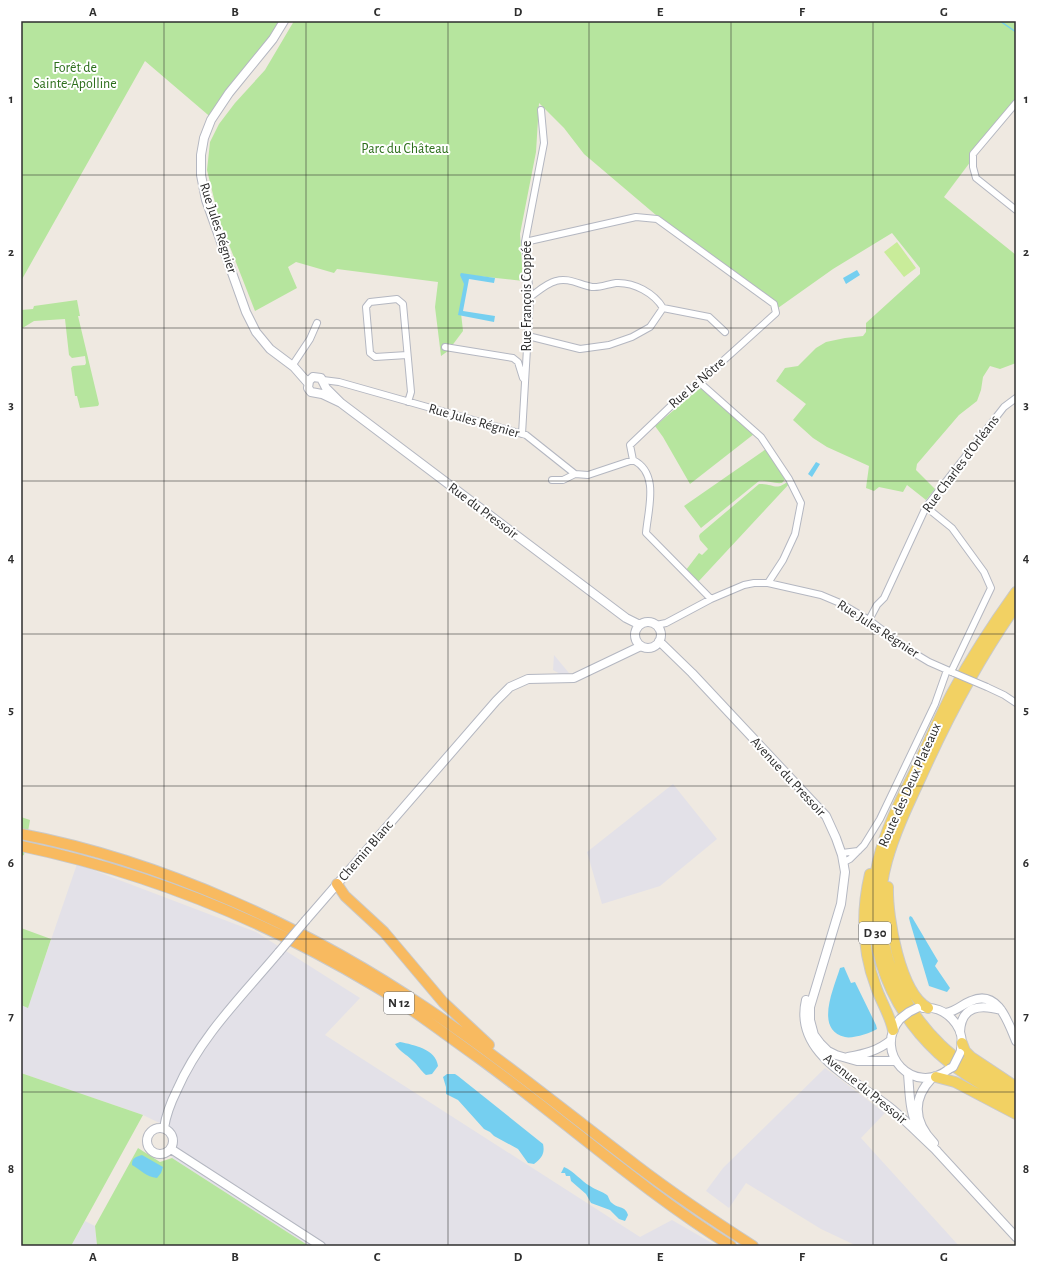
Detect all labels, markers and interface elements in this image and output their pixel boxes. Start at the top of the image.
text: A [89,6,97,19]
text: B [231,6,239,19]
text: C [374,6,381,19]
text: D [514,6,523,19]
text: E [657,6,664,19]
text: F [799,6,806,19]
text: G [940,6,948,19]
park label: Forêt de Sainte-Apolline [33,61,117,91]
text: 1 [9,93,13,106]
text: 1 [1024,93,1028,106]
park label: Parc du Château [361,142,449,156]
street label: Rue Jules Régnier [197,181,239,275]
street label: Rue François Coppée [520,240,534,352]
text: 2 [8,246,14,259]
text: 2 [1023,246,1029,259]
street label: Rue Le Nôtre [666,355,728,411]
text: 3 [8,399,14,412]
text: 3 [1023,399,1029,412]
street label: Rue Jules Régnier [427,401,522,441]
street label: Rue Charles d'Orléans [920,413,1002,515]
street label: Rue du Pressoir [446,480,521,542]
text: 4 [8,552,15,565]
text: 4 [1023,552,1030,565]
street label: Rue Jules Régnier [835,598,922,661]
text: 5 [8,704,14,717]
text: 5 [1023,704,1029,717]
street label: Route des Deux Plateaux [876,721,944,849]
street label: Avenue du Pressoir [748,735,829,820]
street label: Chemin Blanc [336,818,396,884]
text: 6 [8,857,14,870]
text: 6 [1023,857,1029,870]
road number: D 30 [859,922,891,944]
road number: N 12 [384,992,414,1014]
text: 7 [8,1010,14,1023]
text: 7 [1023,1010,1029,1023]
street label: Avenue du Pressoir [821,1051,910,1127]
text: 8 [8,1163,14,1176]
text: 8 [1023,1163,1029,1176]
text: A [89,1251,97,1264]
text: B [231,1251,239,1264]
text: C [374,1251,381,1264]
text: D [514,1251,523,1264]
text: E [657,1251,664,1264]
text: F [799,1251,806,1264]
text: G [940,1251,948,1264]

